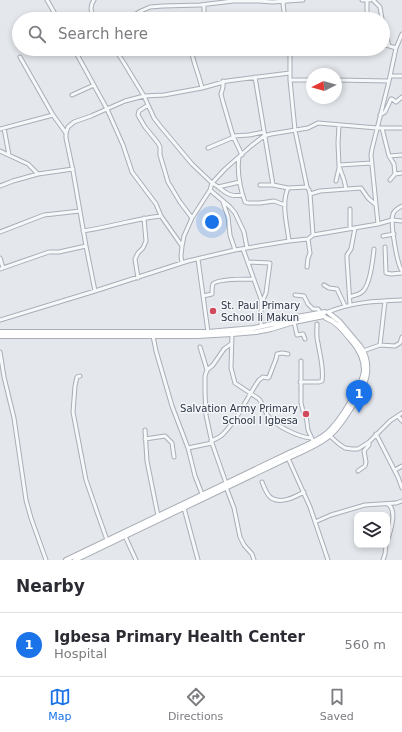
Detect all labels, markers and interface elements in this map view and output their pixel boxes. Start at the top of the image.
search box [12,12,390,56]
icon: search [26,23,48,45]
text: Search here [58,25,148,43]
north arrow [306,68,342,104]
your location [202,212,222,232]
place label: St. Paul Primary School Ii Makun [221,300,300,323]
marker: St. Paul Primary School Ii Makun [208,306,218,316]
pin: 1 [346,380,372,413]
place label: Salvation Army Primary School I Igbesa [180,403,298,426]
marker: Salvation Army Primary School I Igbesa [301,409,311,419]
map controls [354,512,390,548]
button: layers [354,512,390,548]
text: Nearby [16,576,85,596]
text: Igbesa Primary Health Center [54,628,305,646]
text: 1 [24,637,34,652]
text: 560 m [344,637,386,652]
text: Hospital [54,646,107,661]
tab: Map [48,686,71,723]
tab: Directions [168,686,223,723]
tab: Saved [320,686,354,723]

